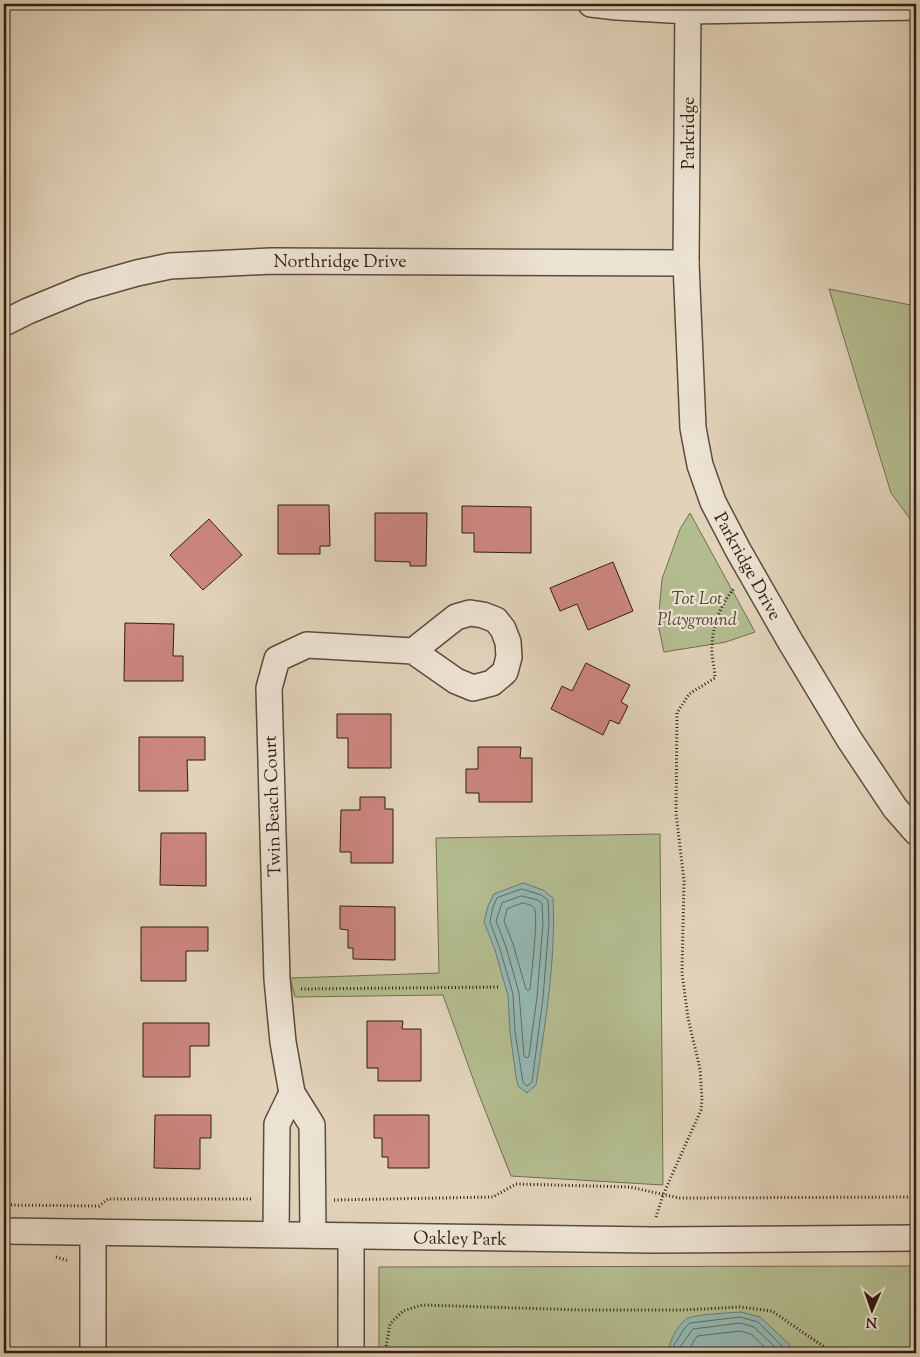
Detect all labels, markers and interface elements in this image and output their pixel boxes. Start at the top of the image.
street label: Parkridge [677,97,703,169]
street label: Northridge Drive [273,250,407,276]
street label: Parkridge Drive [706,508,787,626]
park label: Tot Lot Playground [657,587,737,634]
street label: Twin Beach Court [259,735,289,877]
street label: Oakley Park [413,1226,507,1254]
north arrow [848,1284,898,1334]
text: N [866,1311,878,1331]

